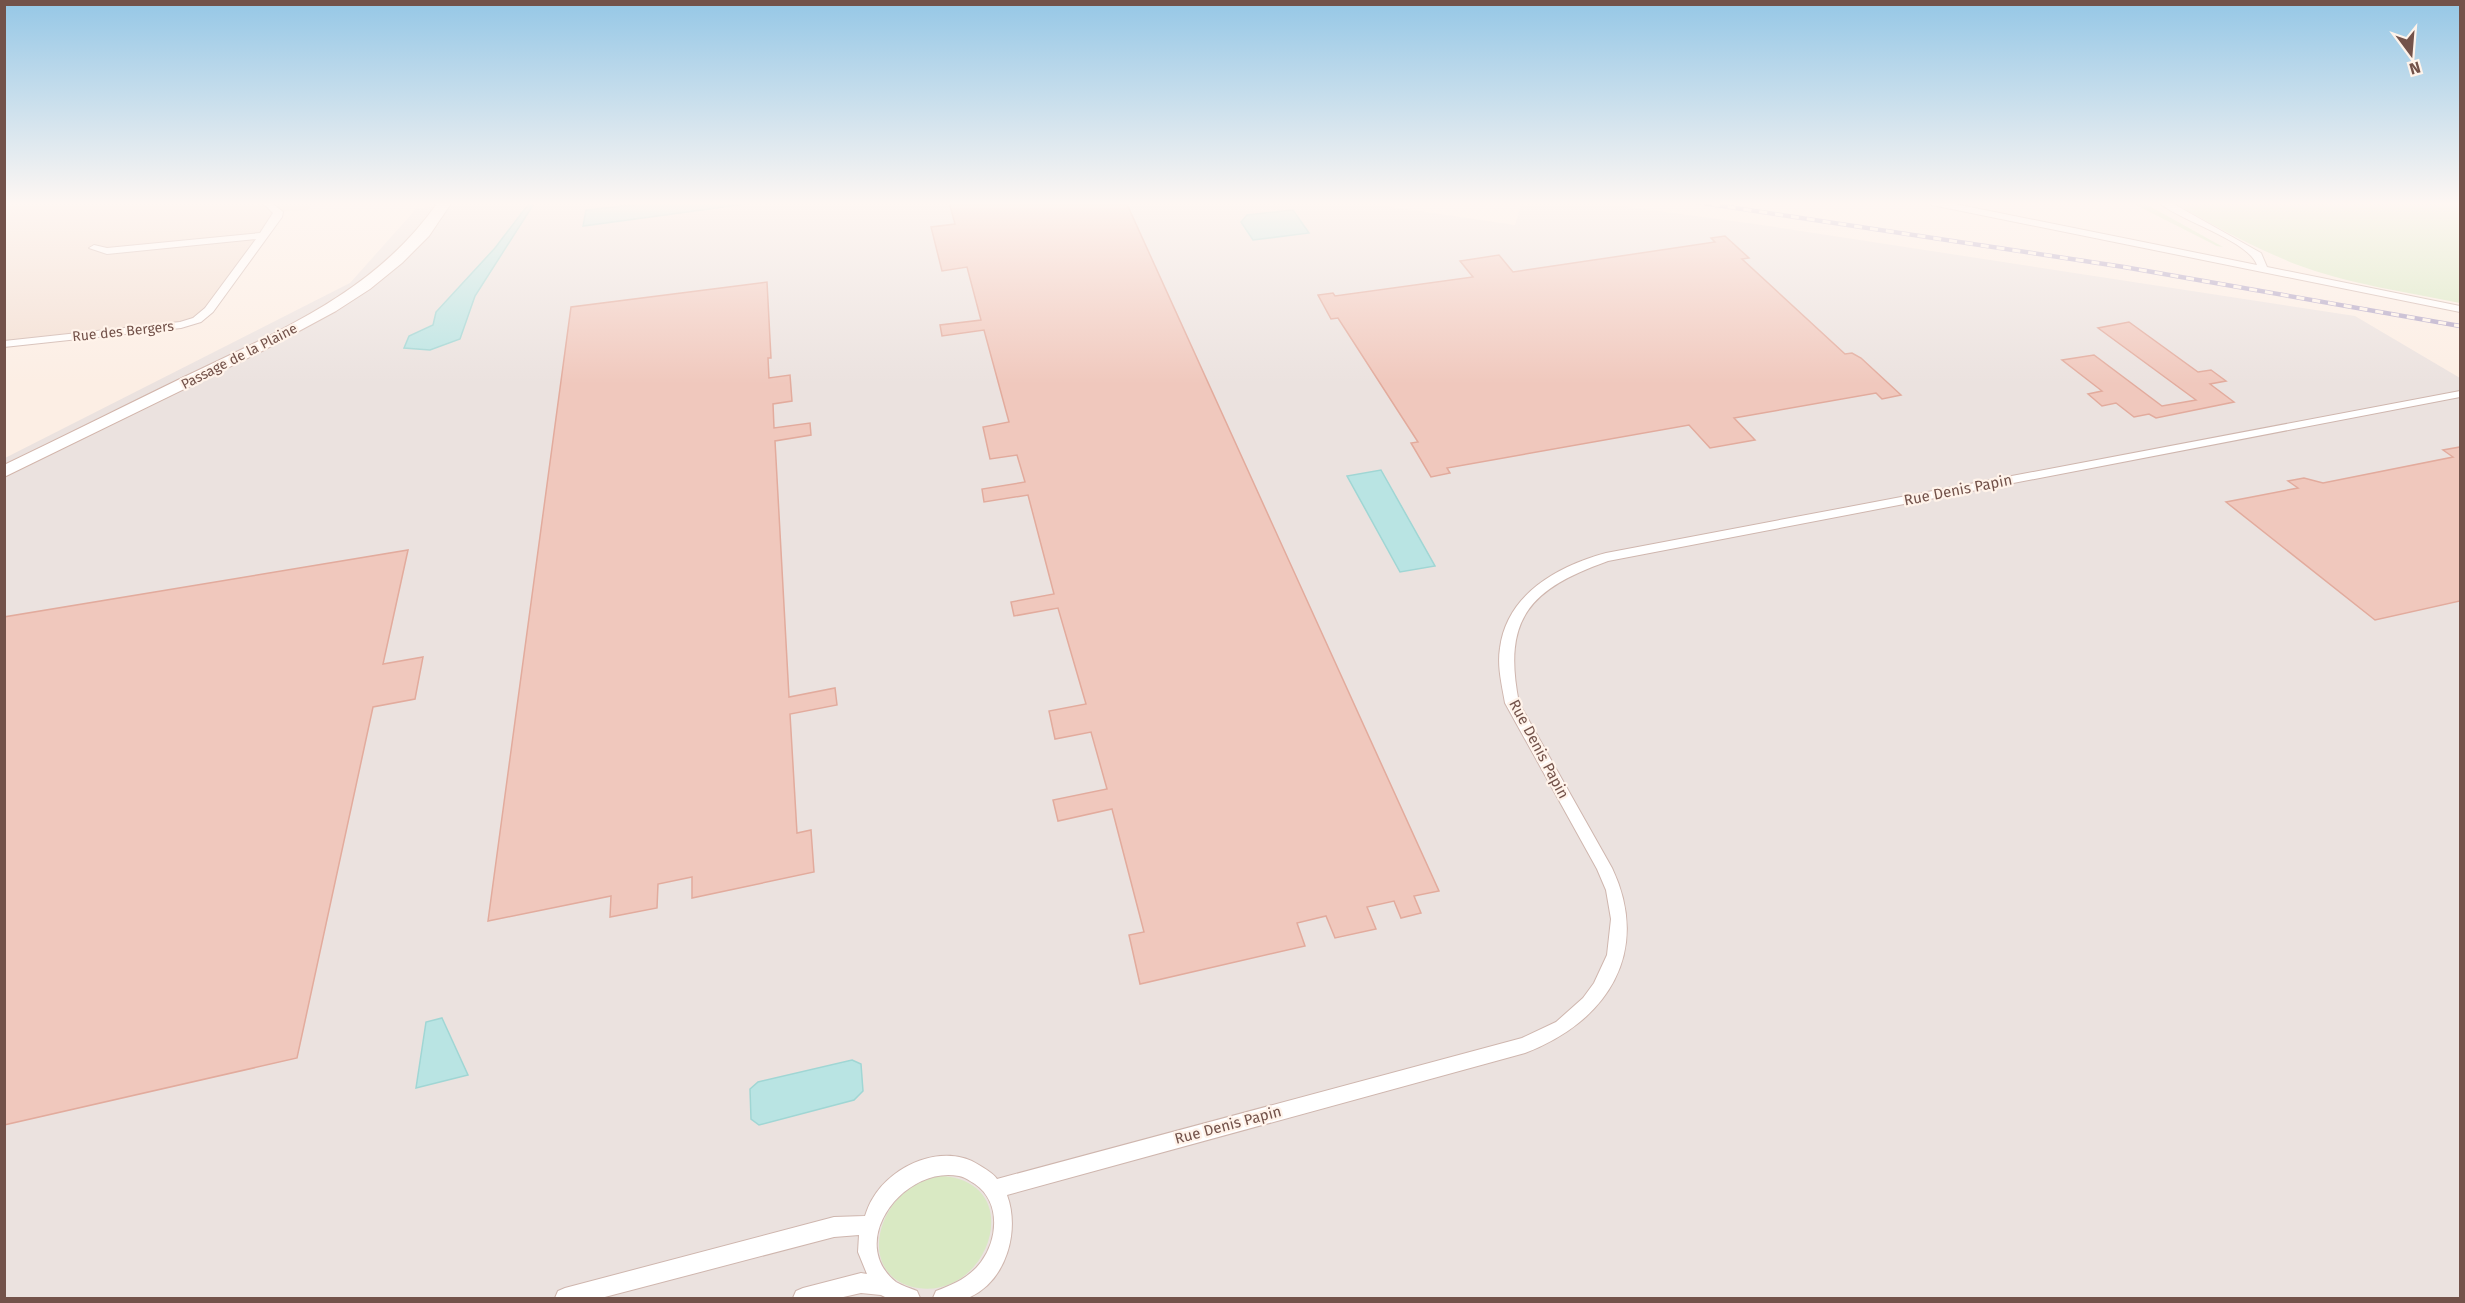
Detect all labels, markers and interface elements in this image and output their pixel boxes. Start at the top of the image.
north arrow [2381,24,2441,84]
text: N [2407,57,2423,79]
street label: Rue des Bergers [71,318,175,345]
street label: Passage de la Plaine [178,320,300,393]
street label: Rue Denis Papin [1902,471,2014,509]
street label: Rue Denis Papin [1505,696,1573,802]
street label: Rue Denis Papin [1173,1102,1283,1148]

